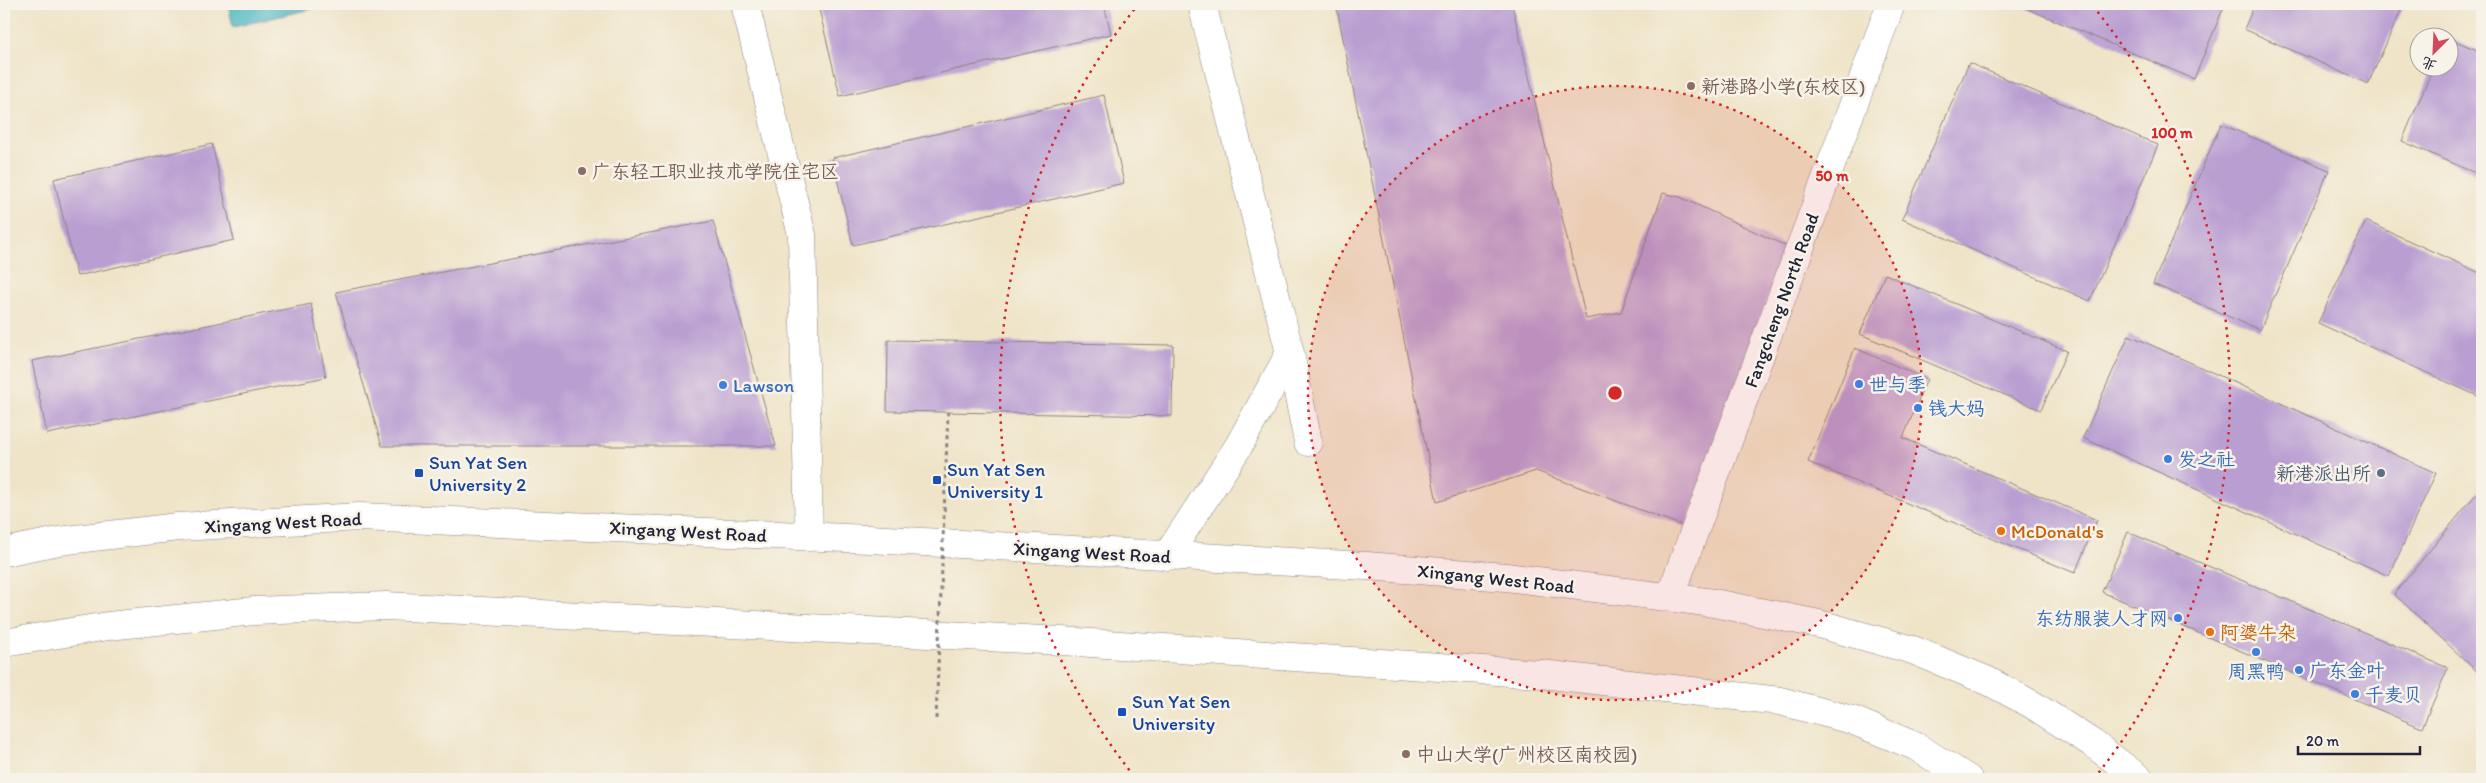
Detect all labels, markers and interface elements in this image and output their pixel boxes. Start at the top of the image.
north arrow [2408,28,2458,78]
text: 北 [2419,53,2439,74]
place label: 新港路小学(东校区) [1701,75,1865,98]
marker: 新港路小学(东校区) [1685,80,1697,92]
text: 100 m [2151,124,2193,142]
place label: 广东轻工职业技术学院住宅区 [592,160,839,183]
marker: 广东轻工职业技术学院住宅区 [576,165,588,177]
text: 50 m [1815,167,1849,185]
street label: Fangcheng North Road [1739,209,1824,391]
place label: 世与季 [1869,373,1926,396]
place label: Lawson [733,374,795,397]
marker: 世与季 [1853,378,1865,390]
marker: Lawson [717,379,729,391]
centre of rings [1606,384,1624,402]
place label: 钱大妈 [1928,397,1985,420]
marker: 钱大妈 [1912,402,1924,414]
place label: 发之社 [2178,448,2235,471]
place label: Sun Yat Sen University 2 [429,451,528,496]
marker: 发之社 [2162,453,2174,465]
place label: Sun Yat Sen University 1 [947,458,1046,503]
place label: 新港派出所 [2276,462,2371,485]
marker: Sun Yat Sen University 2 [413,467,425,479]
marker: 新港派出所 [2375,467,2387,479]
marker: Sun Yat Sen University 1 [931,474,943,486]
street label: Xingang West Road [203,507,363,538]
street label: Xingang West Road [608,516,768,547]
place label: McDonald's [2011,520,2104,543]
marker: McDonald's [1995,525,2007,537]
street label: Xingang West Road [1012,537,1172,568]
street label: Xingang West Road [1416,559,1576,598]
place label: 东纺服装人才网 [2035,607,2168,630]
marker: 东纺服装人才网 [2172,612,2184,624]
place label: 阿婆牛杂 [2220,621,2296,644]
marker: 阿婆牛杂 [2204,626,2216,638]
marker: 周黑鸭 [2250,646,2262,658]
place label: 广东金叶 [2309,659,2385,682]
place label: 周黑鸭 [2227,660,2285,683]
marker: 广东金叶 [2293,664,2305,676]
place label: 千麦贝 [2365,683,2422,706]
marker: 千麦贝 [2349,688,2361,700]
place label: Sun Yat Sen University [1132,690,1231,735]
marker: Sun Yat Sen University [1116,706,1128,718]
scale bar [2298,723,2421,755]
text: 20 m [2306,732,2340,750]
place label: 中山大学(广州校区南校园) [1416,743,1637,766]
marker: 中山大学(广州校区南校园) [1400,748,1412,760]

